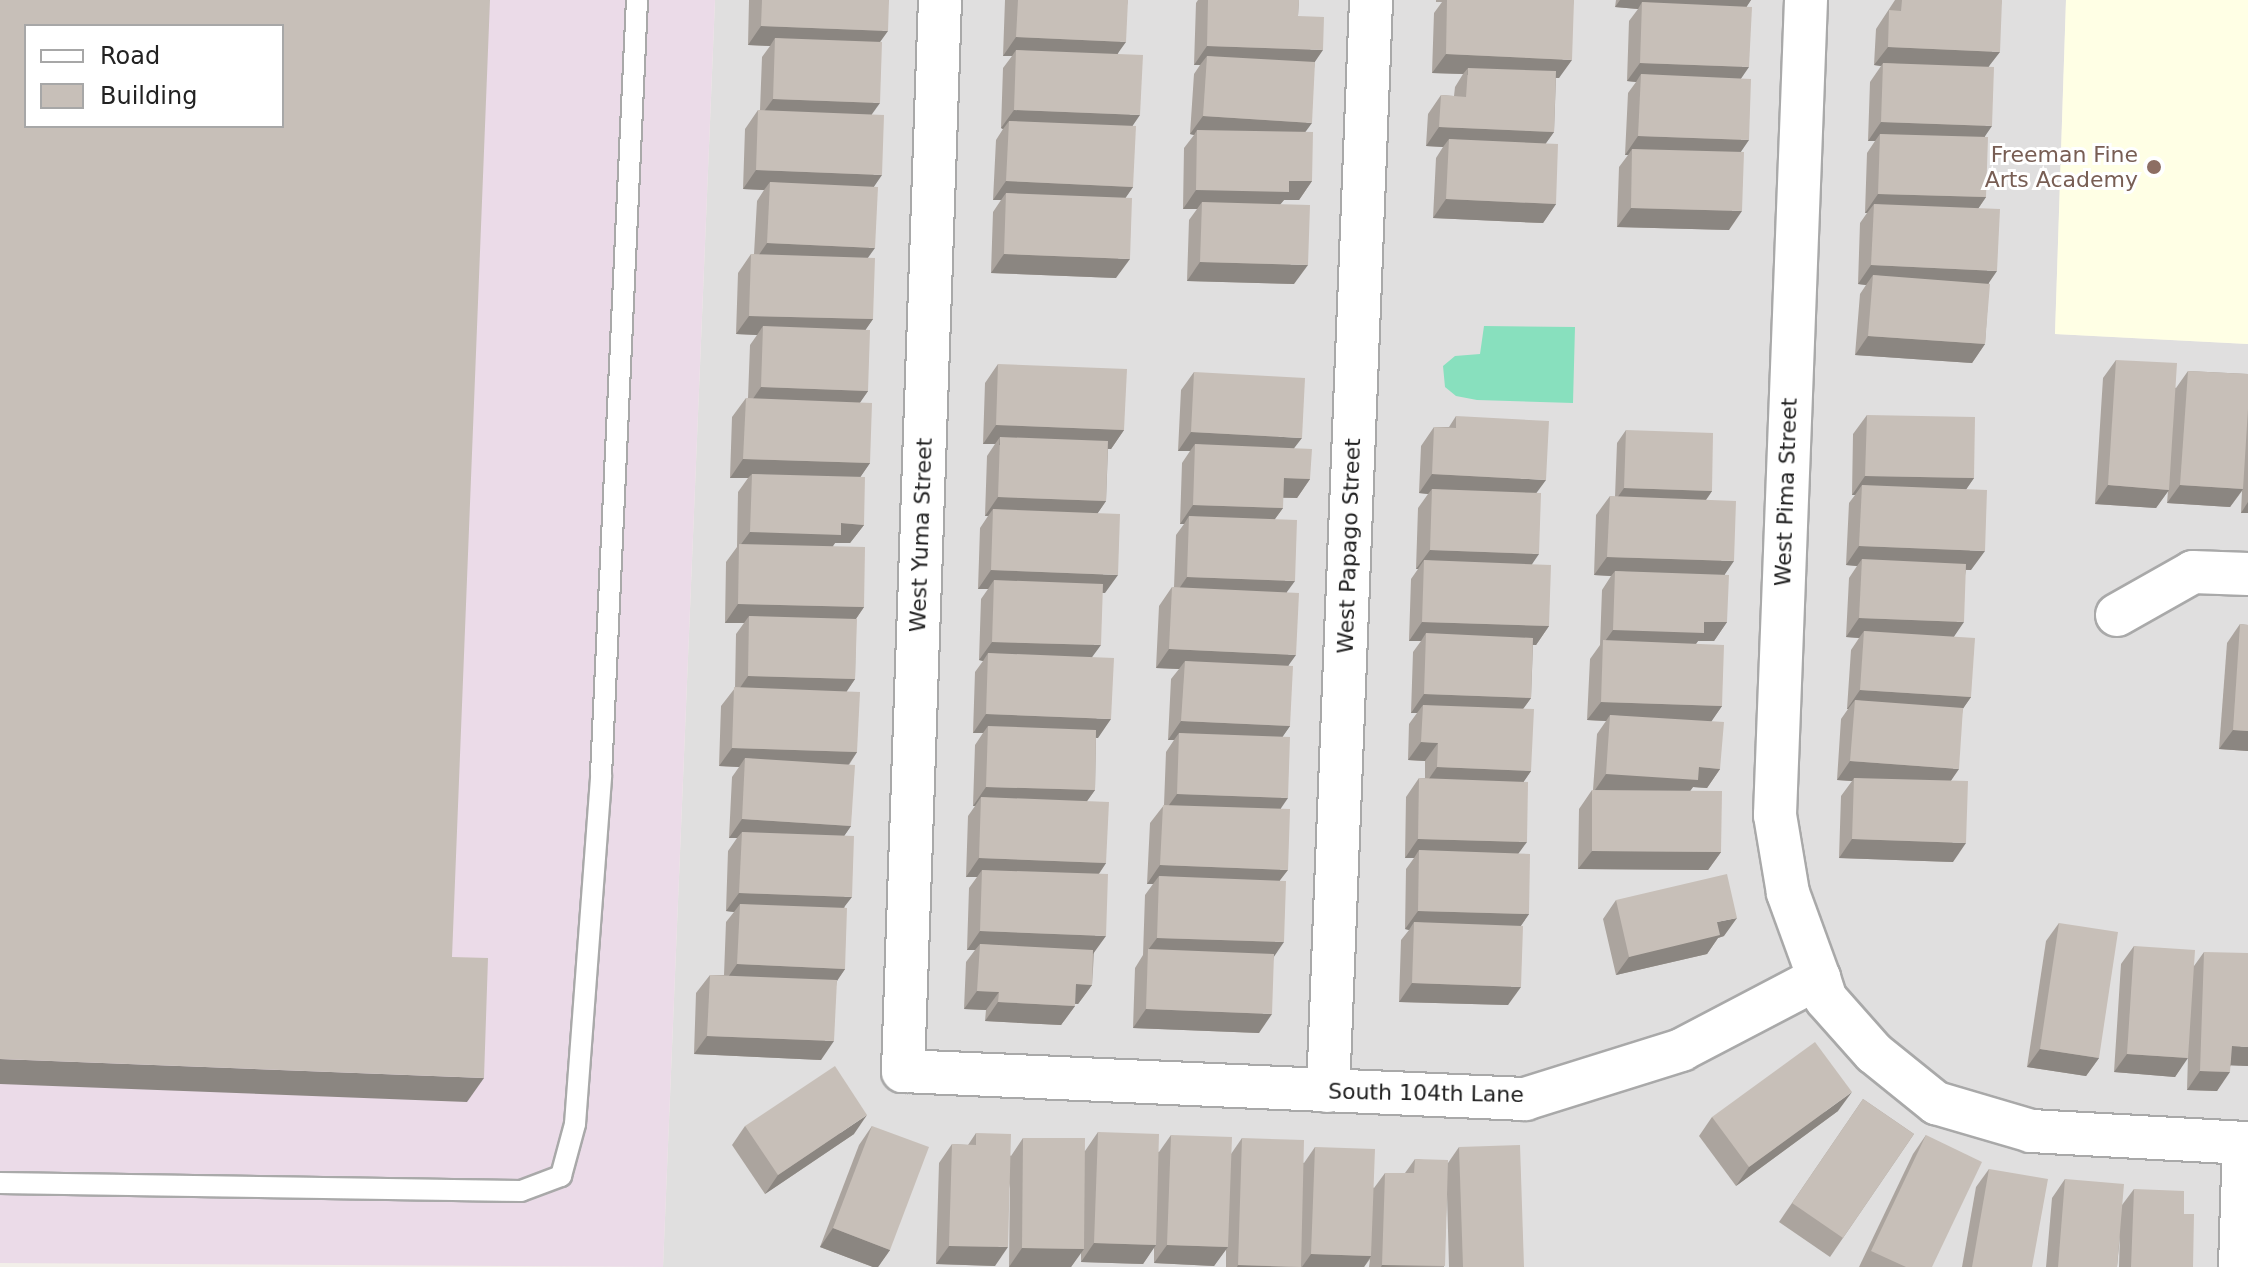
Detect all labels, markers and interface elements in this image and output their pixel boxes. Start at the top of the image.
legend [24,24,284,128]
text: Road [100,42,160,70]
text: Building [100,82,197,110]
place label: Freeman Fine Arts Academy [1985,141,2138,192]
marker: Freeman Fine Arts Academy [2145,158,2163,176]
street label: West Pima Street [1770,397,1802,587]
street label: West Yuma Street [904,437,938,633]
street label: West Papago Street [1332,438,1366,654]
street label: South 104th Lane [1328,1078,1524,1108]

